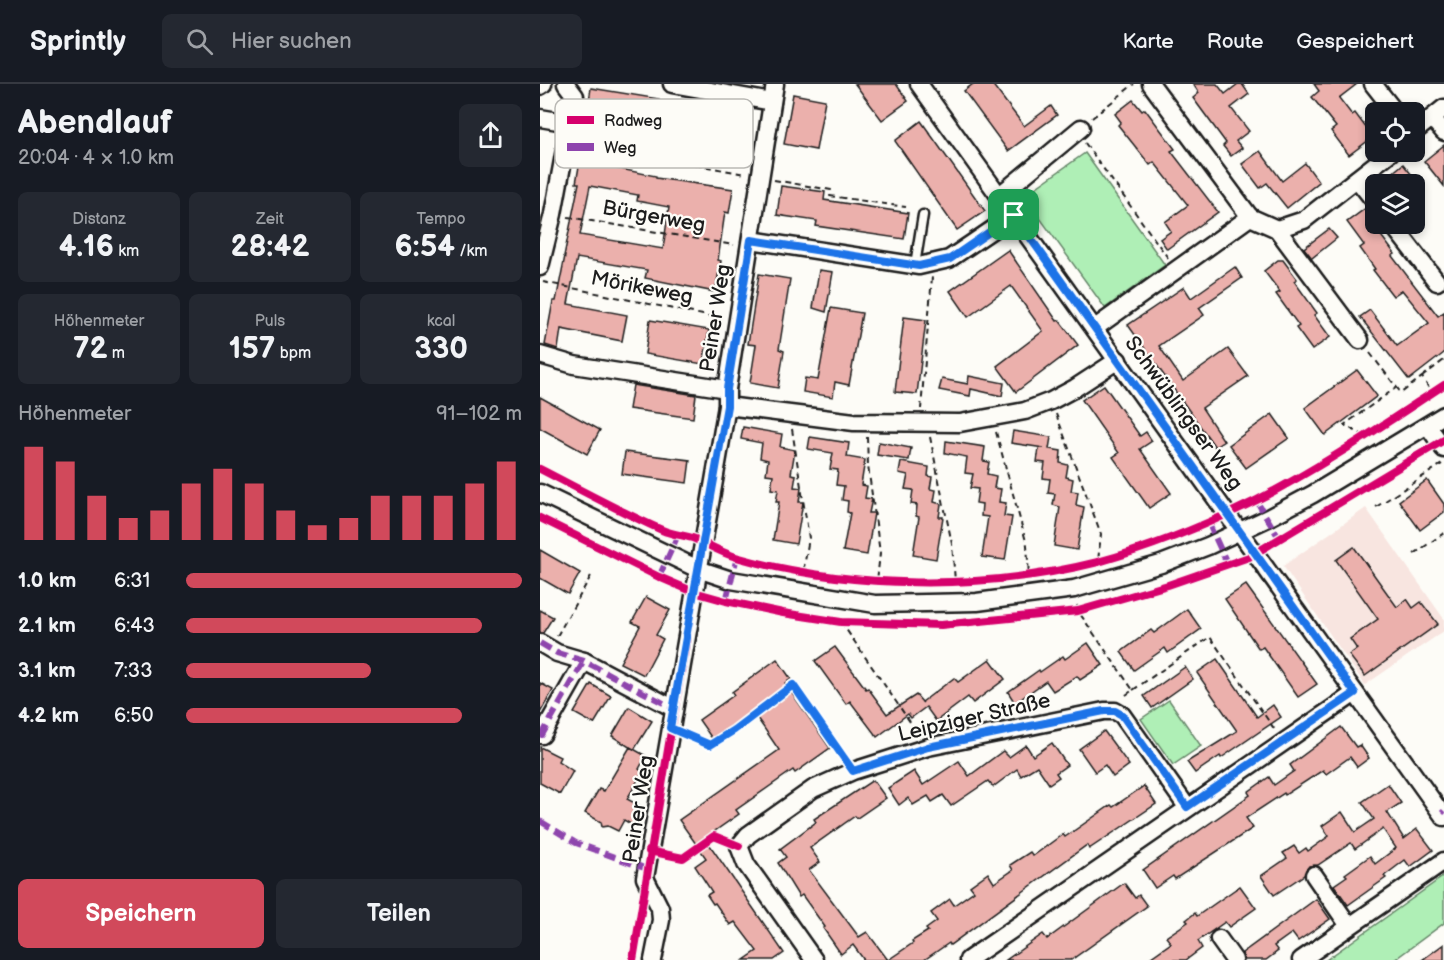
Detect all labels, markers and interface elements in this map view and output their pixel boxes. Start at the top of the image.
search box [162,14,582,68]
text: Sprintly [30,25,126,58]
icon: search [183,25,216,58]
text: Hier suchen [231,28,352,55]
text: Karte [1122,29,1174,54]
text: Route [1207,29,1263,54]
text: Gespeichert [1296,29,1414,54]
legend [555,99,753,168]
map controls [1365,102,1425,234]
button: locate [1365,102,1425,162]
text: Abendlauf [18,103,172,143]
button: share [459,104,522,167]
text: Radweg [604,112,662,131]
text: Weg [604,139,636,158]
text: 20:04 · 4 × 1.0 km [18,146,174,170]
button: layers [1365,174,1425,234]
pin [988,189,1039,240]
street label: Bürgerweg [600,195,707,238]
icon: arrive [997,198,1030,231]
text: Distanz [72,210,126,229]
text: Zeit [256,210,284,229]
text: Tempo [416,210,466,229]
text: 4.16 [59,229,114,265]
text: 28:42 [231,229,309,265]
text: 6:54 [395,229,455,265]
text: km [114,242,139,261]
text: /km [455,242,488,261]
street label: Peiner Weg [695,262,736,374]
street label: Mörikeweg [589,265,695,310]
text: Höhenmeter [54,312,144,331]
text: Puls [255,312,285,331]
text: kcal [427,312,455,331]
text: 72 [73,331,107,367]
text: 157 [229,331,275,367]
text: 330 [414,331,468,367]
street label: Schwüblingser Weg [1119,331,1248,495]
text: m [107,344,125,363]
text: bpm [275,344,311,363]
text: Höhenmeter [18,402,131,426]
text: 91–102 m [436,402,522,426]
text: 1.0 km [18,569,76,593]
text: 6:31 [114,569,150,593]
text: 2.1 km [18,614,76,638]
text: 6:43 [114,614,155,638]
text: 3.1 km [18,659,75,683]
text: 7:33 [114,659,152,683]
street label: Leipziger Straße [895,688,1053,747]
text: 4.2 km [18,704,79,728]
text: 6:50 [114,704,153,728]
street label: Peiner Weg [618,753,659,865]
button: Speichern [18,879,264,948]
button: Teilen [276,879,522,948]

